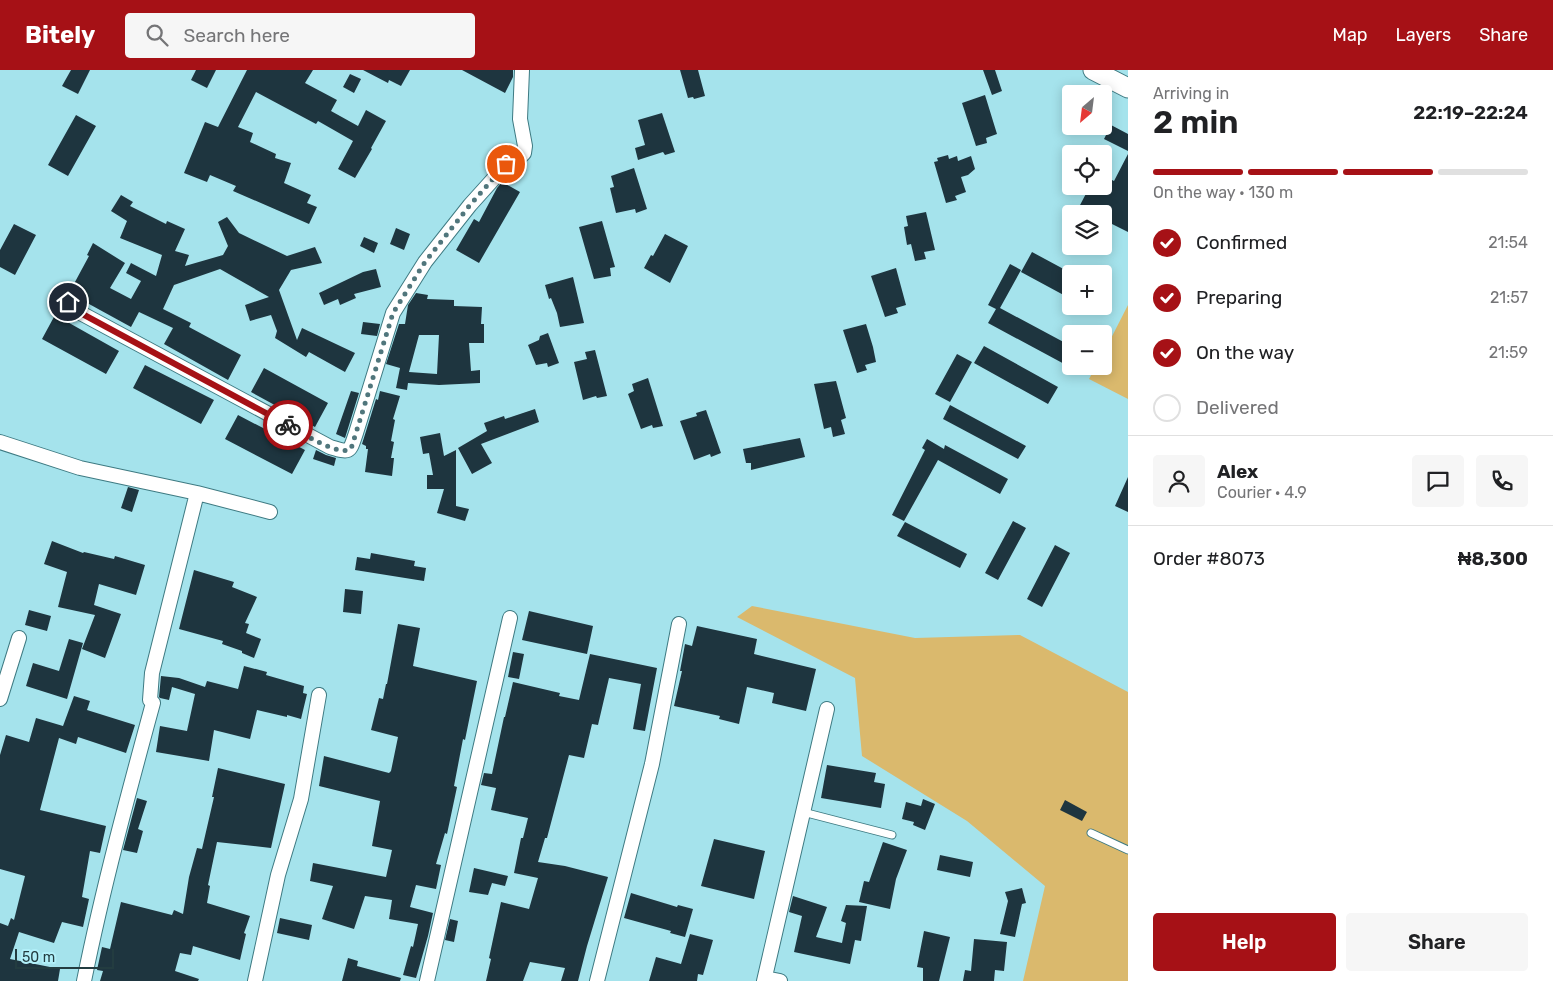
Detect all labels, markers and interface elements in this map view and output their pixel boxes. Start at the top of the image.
search box [125,13,475,58]
text: Bitely [25,21,95,49]
icon: search [143,21,171,49]
text: Search here [183,24,290,47]
text: Map [1333,24,1368,46]
text: Layers [1396,24,1451,46]
text: Share [1479,24,1528,46]
text: Arriving in [1153,84,1229,103]
north arrow [1062,85,1112,135]
map controls [1062,85,1112,375]
text: 22:19–22:24 [1413,101,1528,124]
text: 2 min [1153,103,1238,141]
pin [485,143,527,185]
button: locate [1062,145,1112,195]
icon: bag [492,150,520,178]
text: On the way · 130 m [1153,183,1293,202]
button: layers [1062,205,1112,255]
icon: check [1153,229,1181,257]
text: Confirmed [1196,231,1287,254]
text: 21:54 [1488,233,1528,252]
button: + [1062,265,1112,315]
pin [47,281,89,323]
icon: check [1153,284,1181,312]
text: Preparing [1196,286,1282,309]
icon: home [54,288,82,316]
text: 21:57 [1490,288,1528,307]
button: − [1062,325,1112,375]
icon: check [1153,339,1181,367]
text: On the way [1196,341,1294,364]
text: 21:59 [1489,343,1528,362]
text: Delivered [1196,396,1279,419]
courier [263,400,313,450]
icon: bike [274,411,302,439]
button: person [1153,455,1205,507]
button: chat [1412,455,1464,507]
button: phone [1476,455,1528,507]
text: Alex [1217,460,1258,483]
text: Courier · 4.9 [1217,483,1307,502]
text: Order #8073 [1153,547,1265,570]
text: ₦8,300 [1458,547,1528,570]
button: Help [1153,913,1336,971]
button: Share [1346,913,1528,971]
scale bar [15,946,114,969]
text: 50 m [22,949,55,966]

